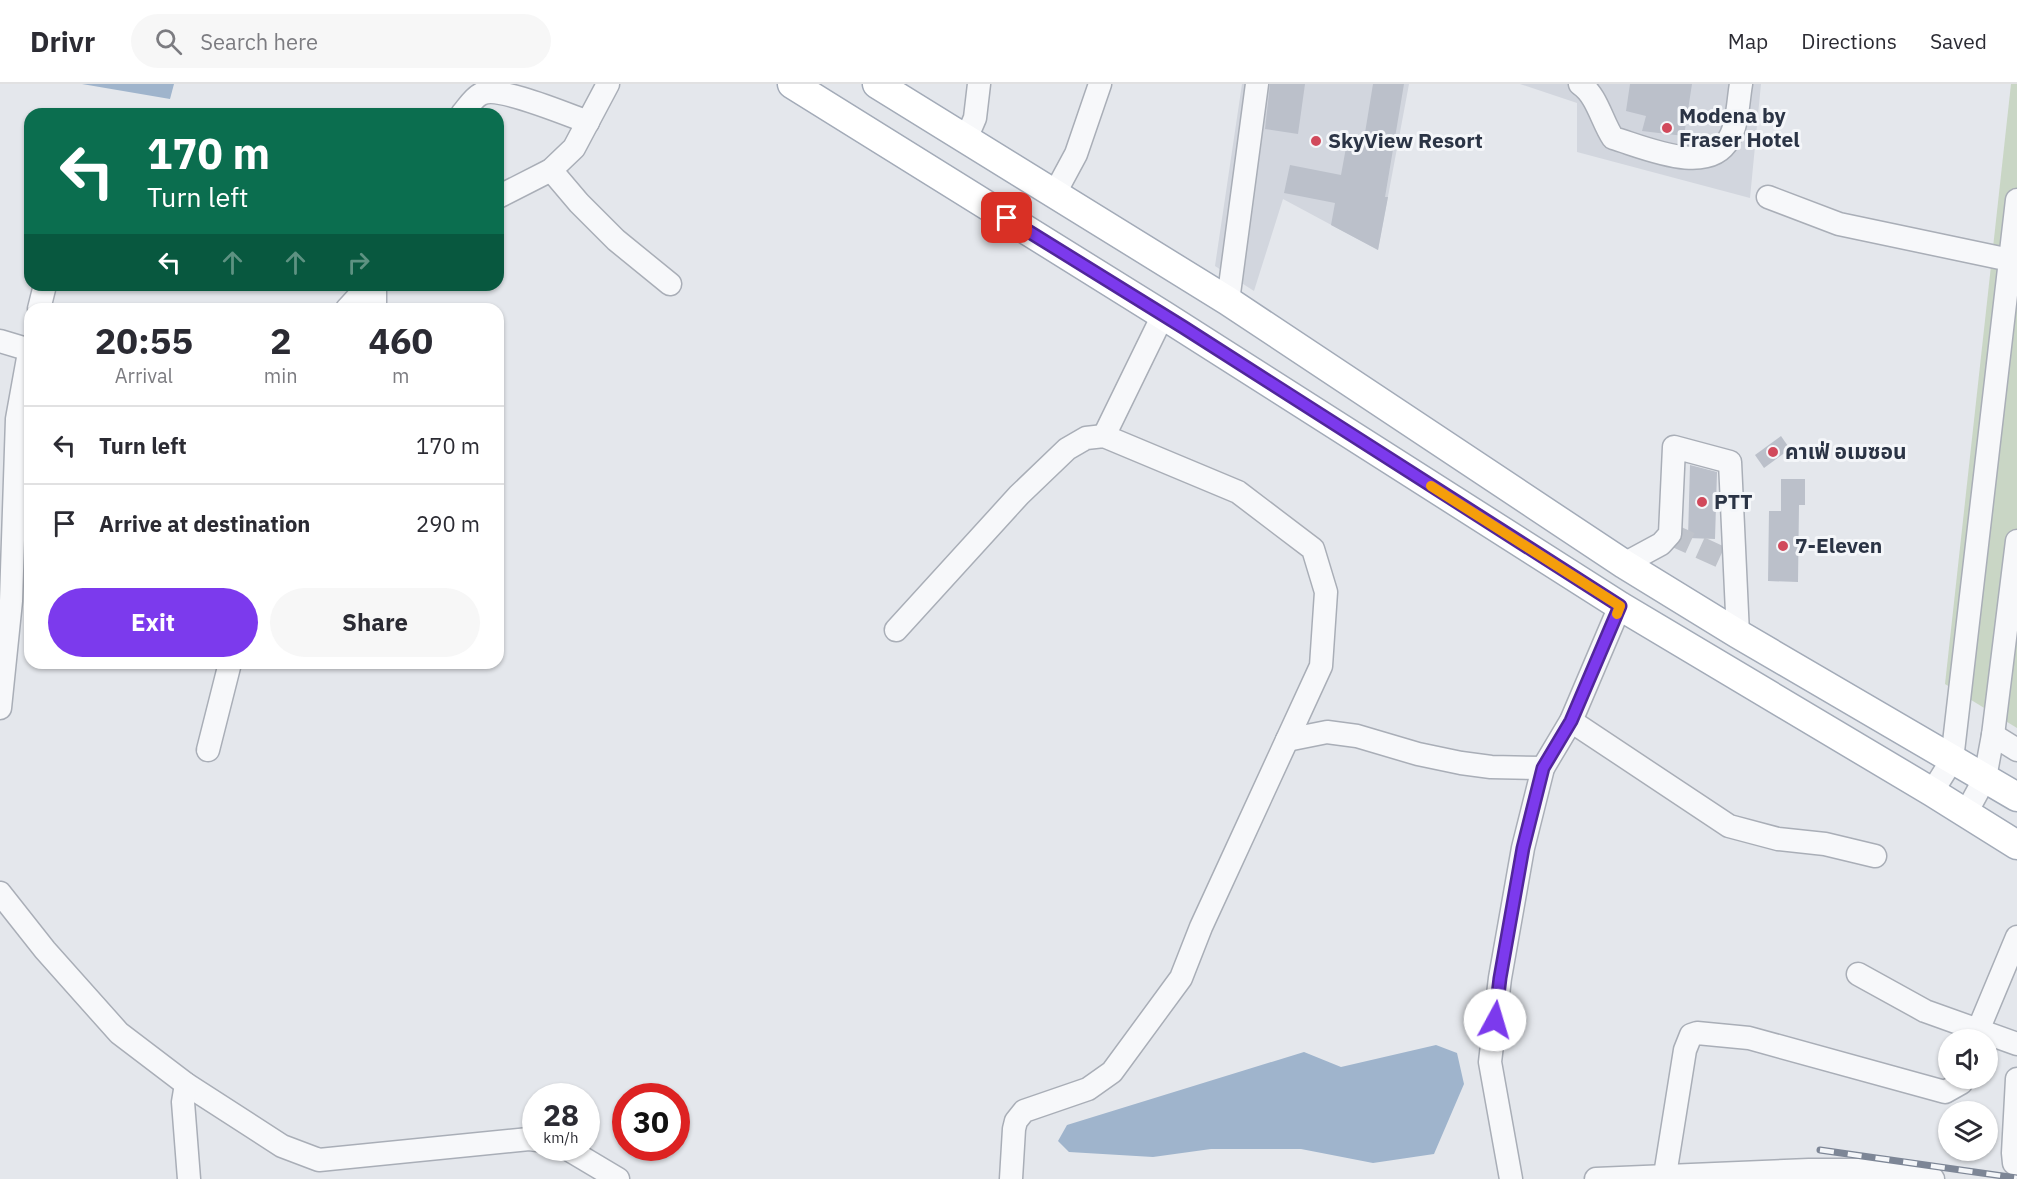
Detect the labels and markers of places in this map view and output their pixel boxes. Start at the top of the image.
place label: Modena by Fraser Hotel [1679,101,1800,153]
marker: Modena by Fraser Hotel [1660,121,1674,135]
place label: SkyView Resort [1328,126,1483,154]
marker: SkyView Resort [1309,134,1323,148]
pin [981,192,1032,243]
place label: คาเฟ่ อเมซอน [1785,437,1906,465]
marker: คาเฟ่ อเมซอน [1766,445,1780,459]
place label: PTT [1714,487,1753,515]
marker: PTT [1695,495,1709,509]
place label: 7-Eleven [1795,531,1882,559]
marker: 7-Eleven [1776,539,1790,553]

